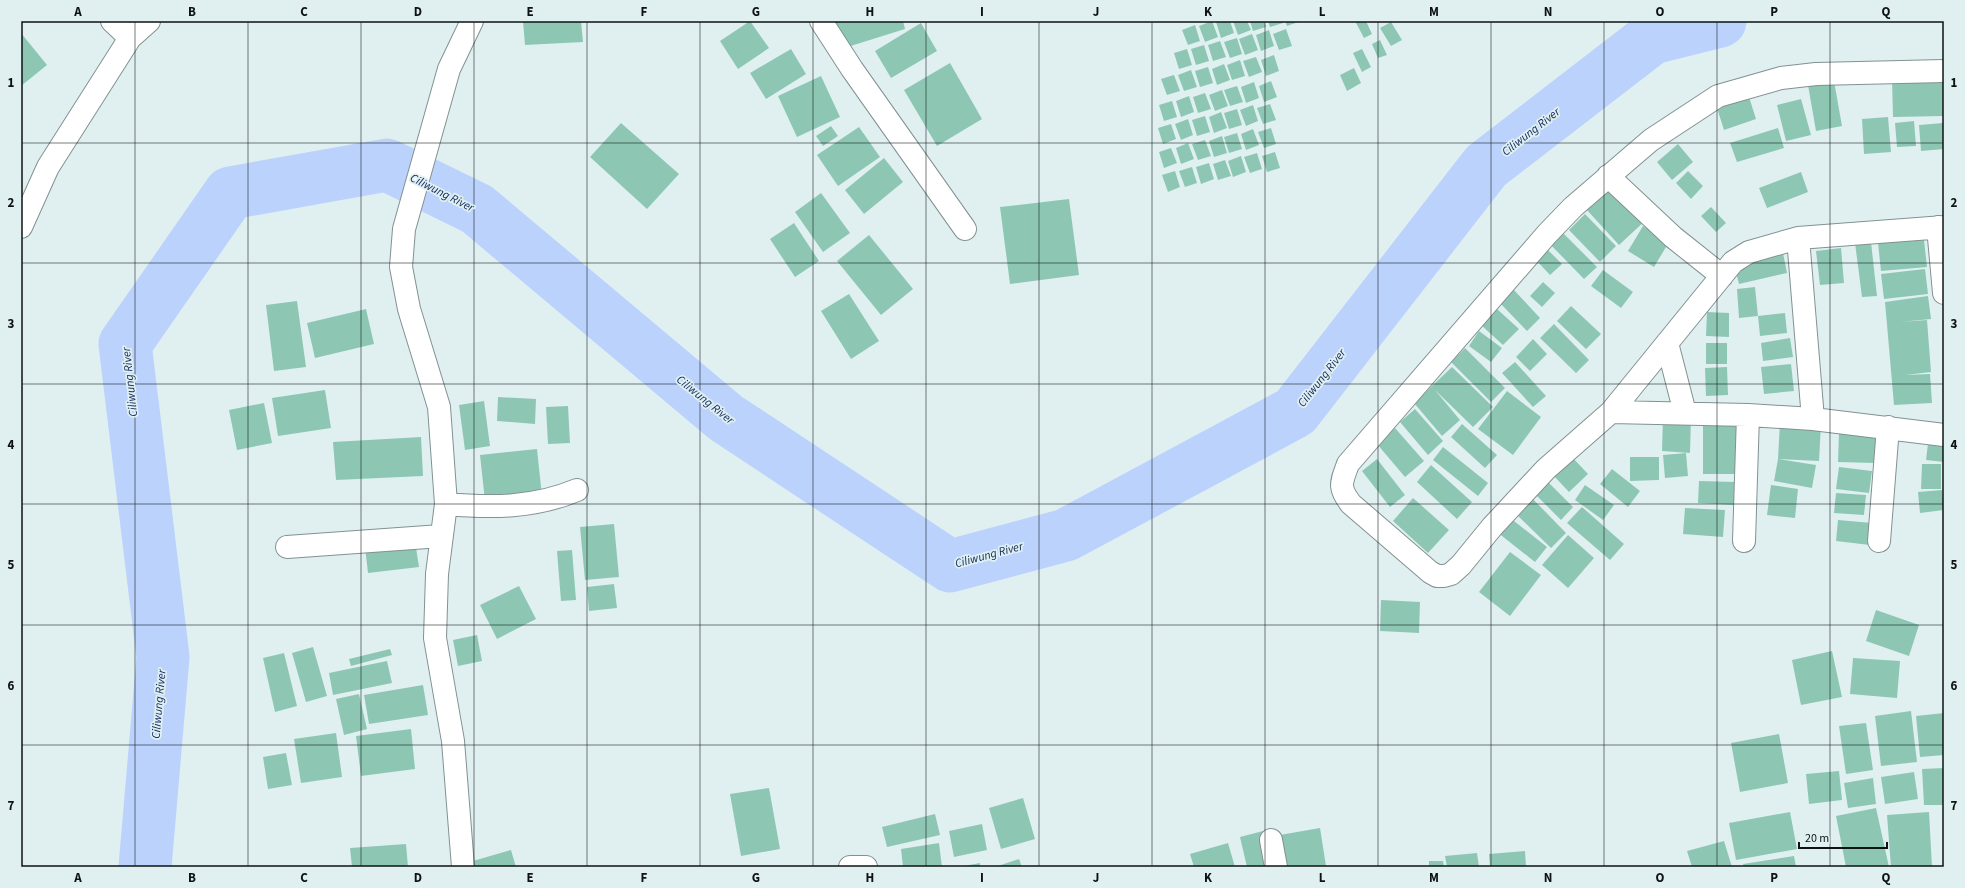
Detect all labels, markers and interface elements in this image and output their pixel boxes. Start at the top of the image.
text: A [73,3,82,21]
text: B [188,3,196,21]
text: C [300,3,308,21]
text: D [414,3,422,21]
text: E [526,3,534,21]
text: F [641,3,648,21]
text: G [752,3,760,21]
text: H [866,3,874,21]
text: I [980,3,984,21]
text: J [1093,3,1099,21]
text: K [1204,3,1213,21]
text: L [1319,3,1326,21]
text: M [1429,3,1439,21]
text: N [1544,3,1552,21]
text: O [1656,3,1665,21]
text: P [1770,3,1778,21]
text: Q [1882,3,1891,21]
text: 1 [8,74,15,92]
text: 1 [1951,74,1958,92]
water label: Ciliwung River [1498,103,1564,160]
water label: Ciliwung River [407,170,478,217]
text: 2 [8,194,15,212]
text: 2 [1951,194,1958,212]
text: 3 [8,315,15,333]
text: 3 [1951,315,1958,333]
water label: Ciliwung River [1294,345,1351,411]
water label: Ciliwung River [118,346,142,418]
water label: Ciliwung River [673,371,738,429]
text: 4 [8,436,15,454]
text: 4 [1951,436,1958,454]
water label: Ciliwung River [953,538,1026,572]
text: 5 [8,556,15,574]
text: 5 [1951,556,1958,574]
water label: Ciliwung River [147,668,171,739]
text: 6 [8,677,15,695]
text: 6 [1951,677,1958,695]
text: 7 [8,797,15,815]
text: 7 [1951,797,1958,815]
scale bar [1799,824,1887,850]
text: 20 m [1805,830,1829,847]
text: A [73,869,82,887]
text: B [188,869,196,887]
text: C [300,869,308,887]
text: D [414,869,422,887]
text: E [526,869,534,887]
text: F [641,869,648,887]
text: G [752,869,760,887]
text: H [866,869,874,887]
text: I [980,869,984,887]
text: J [1093,869,1099,887]
text: K [1204,869,1213,887]
text: L [1319,869,1326,887]
text: M [1429,869,1439,887]
text: N [1544,869,1552,887]
text: O [1656,869,1665,887]
text: P [1770,869,1778,887]
text: Q [1882,869,1891,887]

